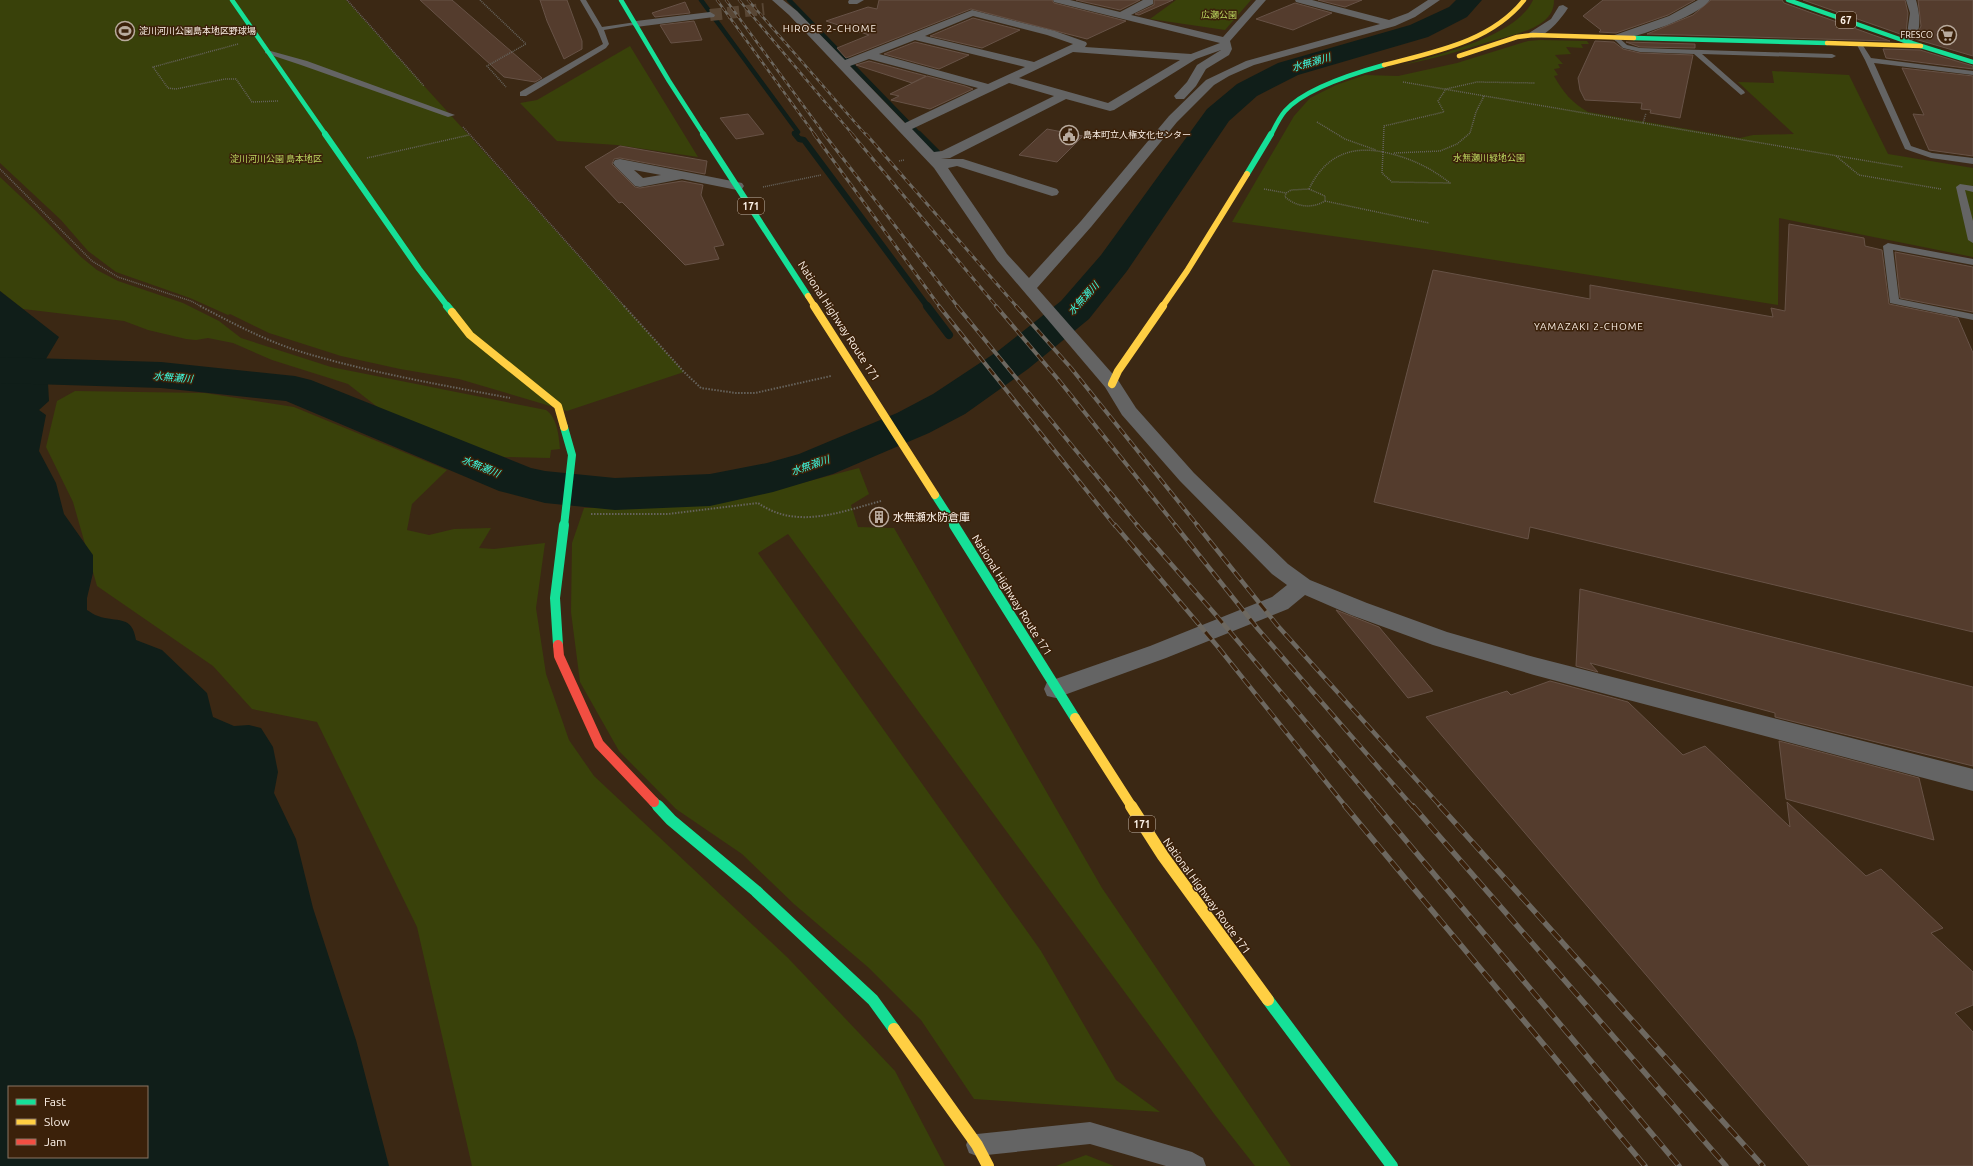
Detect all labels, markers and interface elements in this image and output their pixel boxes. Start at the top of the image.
park label: 広瀬公園 [1201,10,1237,20]
road number: 67 [1836,12,1856,28]
sports icon: 淀川河川公園島本地区野球場 [114,20,136,42]
district label: HIROSE 2-CHOME [783,23,877,34]
supermarket icon: FRESCO [1936,24,1958,46]
place label: 淀川河川公園島本地区野球場 [139,26,256,36]
place label: FRESCO [1900,30,1933,40]
water label: 水無瀬川 [1290,51,1333,73]
public building icon: 島本町立人権文化センター [1058,124,1080,146]
place label: 島本町立人権文化センター [1083,130,1191,140]
park label: 水無瀬川緑地公園 [1453,153,1525,163]
park label: 淀川河川公園 島本地区 [230,154,322,164]
road number: 171 [738,198,764,214]
street label: National Highway Route 171 [796,259,882,383]
water label: 水無瀬川 [1066,279,1102,317]
district label: YAMAZAKI 2-CHOME [1534,321,1644,332]
water label: 水無瀬川 [153,370,194,385]
water label: 水無瀬川 [789,453,832,477]
water label: 水無瀬川 [460,454,502,479]
building icon: 水無瀬水防倉庫 [868,506,890,528]
place label: 水無瀬水防倉庫 [893,511,970,523]
street label: National Highway Route 171 [970,532,1054,658]
road number: 171 [1129,816,1155,832]
street label: National Highway Route 171 [1161,836,1253,956]
legend [8,1086,148,1158]
text: Fast [44,1095,66,1108]
text: Slow [44,1115,70,1128]
text: Jam [44,1135,66,1148]

